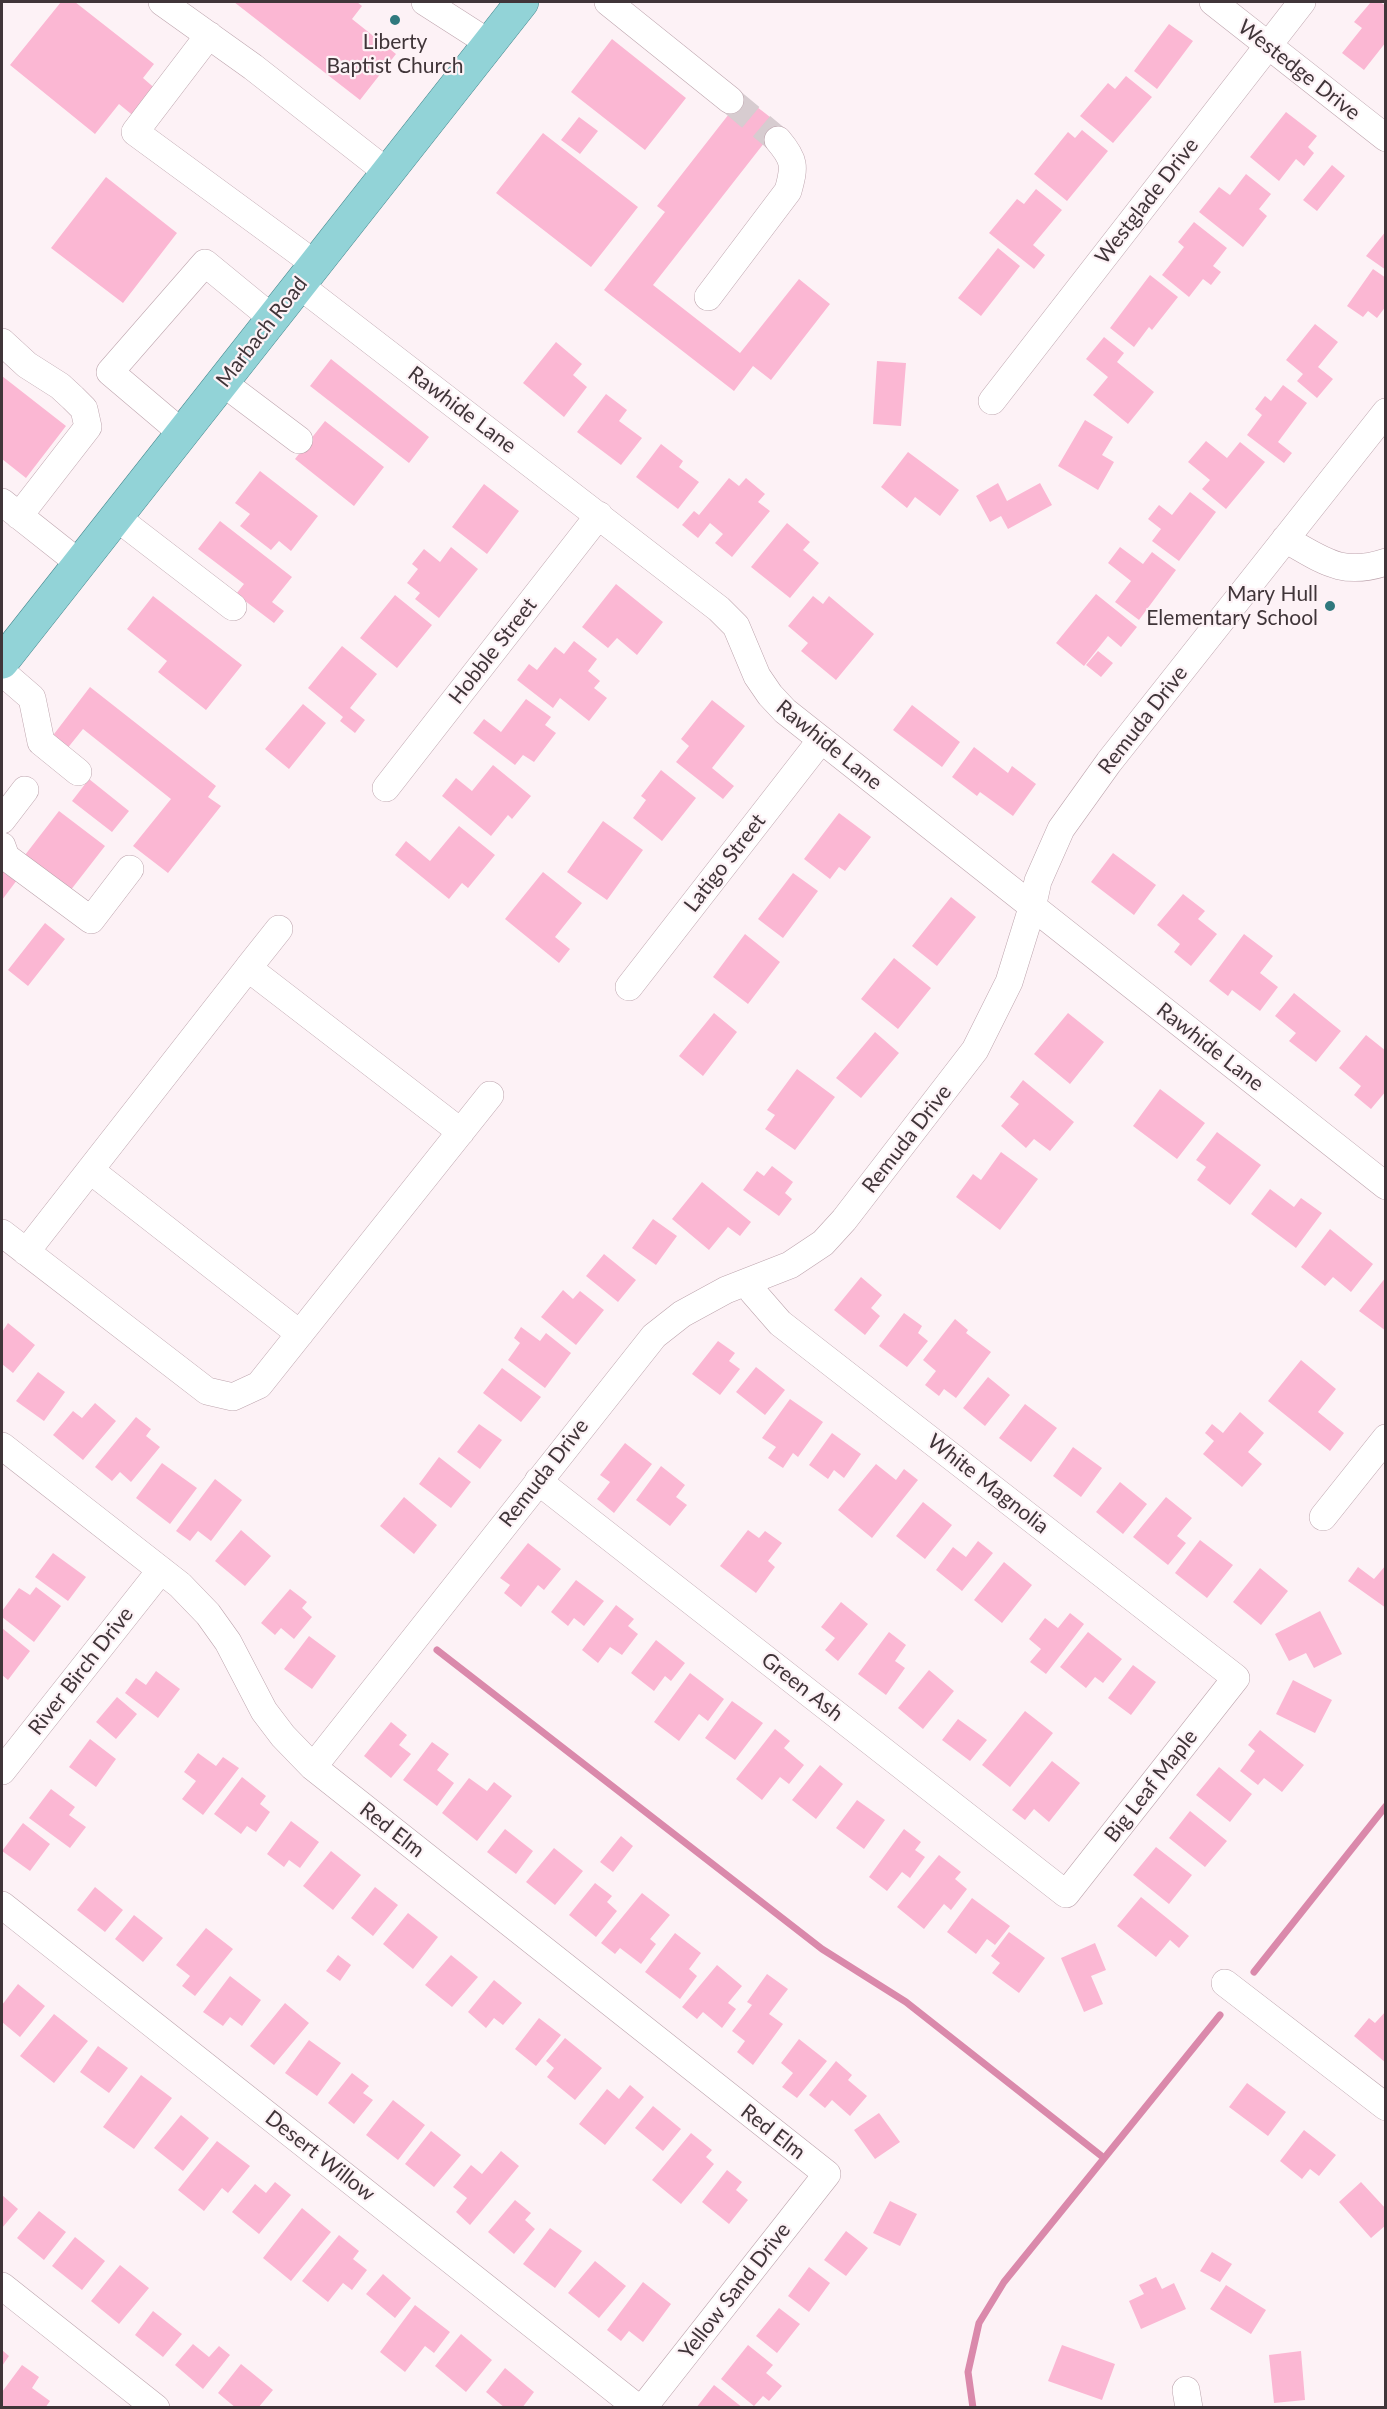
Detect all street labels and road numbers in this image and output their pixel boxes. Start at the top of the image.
street label: Westedge Drive [1233,14,1365,126]
street label: Westglade Drive [1090,133,1204,269]
street label: Marbach Road [211,272,313,392]
street label: Rawhide Lane [403,361,521,459]
street label: Hobble Street [444,593,542,709]
street label: Remuda Drive [1093,661,1193,779]
street label: Rawhide Lane [771,695,887,795]
street label: Latigo Street [679,809,771,917]
street label: Rawhide Lane [1151,997,1269,1097]
street label: Remuda Drive [857,1080,957,1198]
street label: Remuda Drive [494,1414,594,1532]
street label: White Magnolia [922,1429,1054,1539]
street label: River Birch Drive [23,1602,139,1740]
street label: Green Ash [756,1647,848,1727]
street label: Big Leaf Maple [1099,1725,1203,1847]
street label: Red Elm [355,1797,429,1863]
street label: Red Elm [736,2099,810,2165]
street label: Desert Willow [260,2105,380,2207]
street label: Yellow Sand Drive [674,2218,796,2364]

